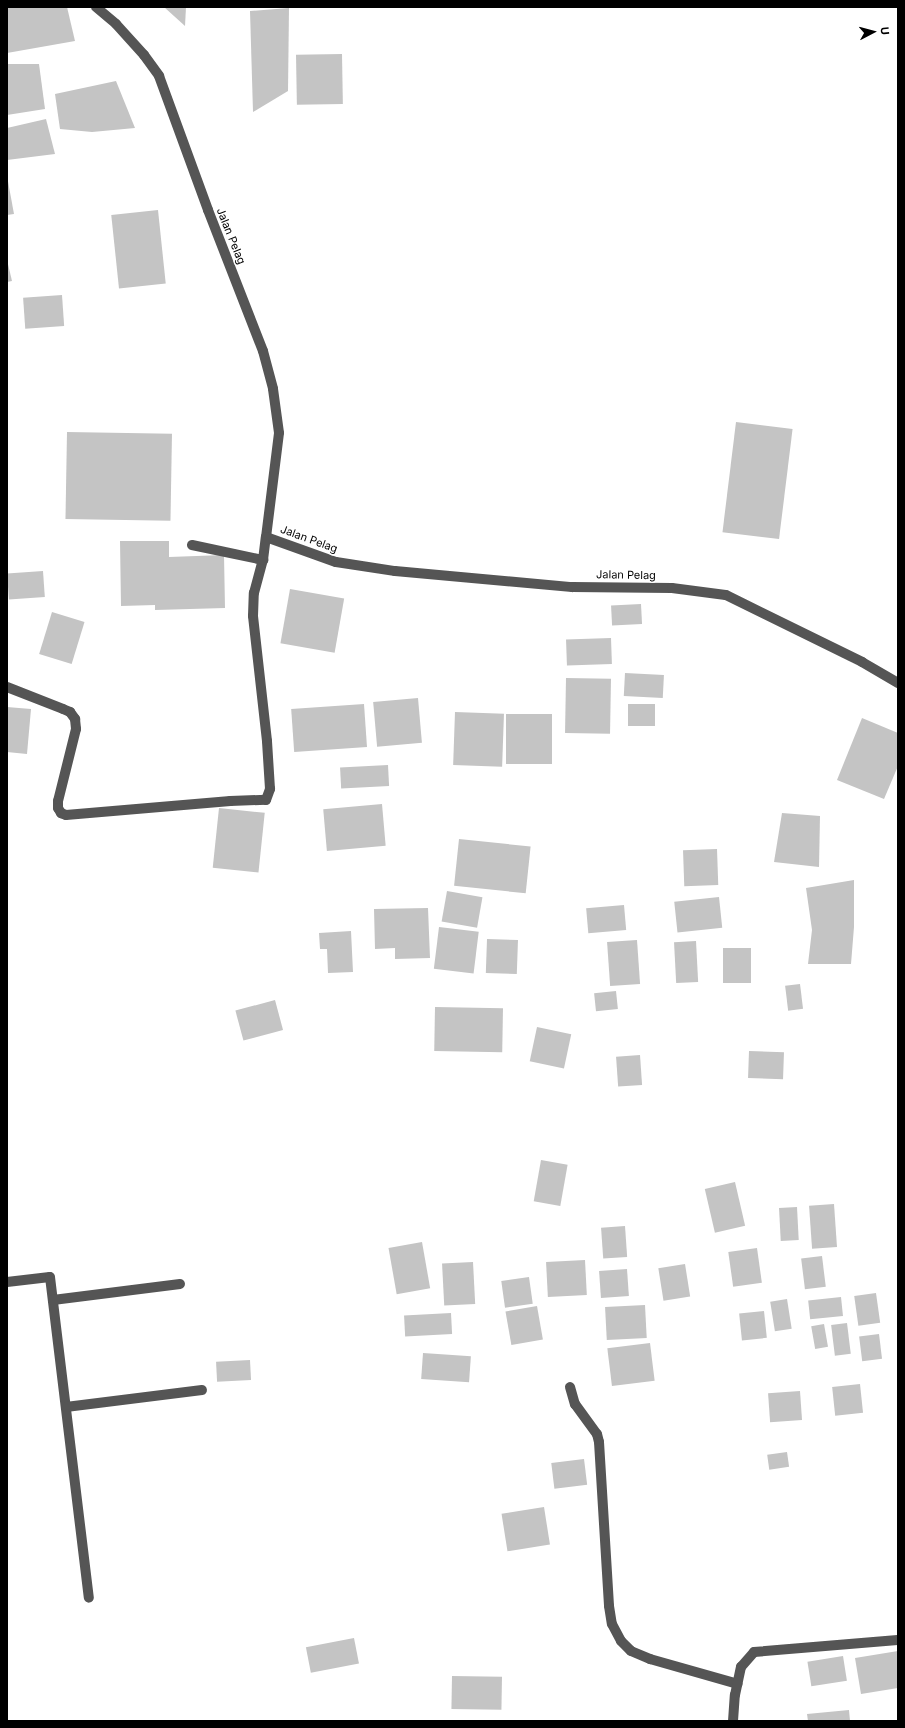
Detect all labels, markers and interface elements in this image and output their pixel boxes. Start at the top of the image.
north arrow [853,12,893,52]
text: U [878,26,892,35]
street label: Jalan Pelag [214,206,248,266]
street label: Jalan Pelag [279,523,339,555]
street label: Jalan Pelag [596,568,656,582]

